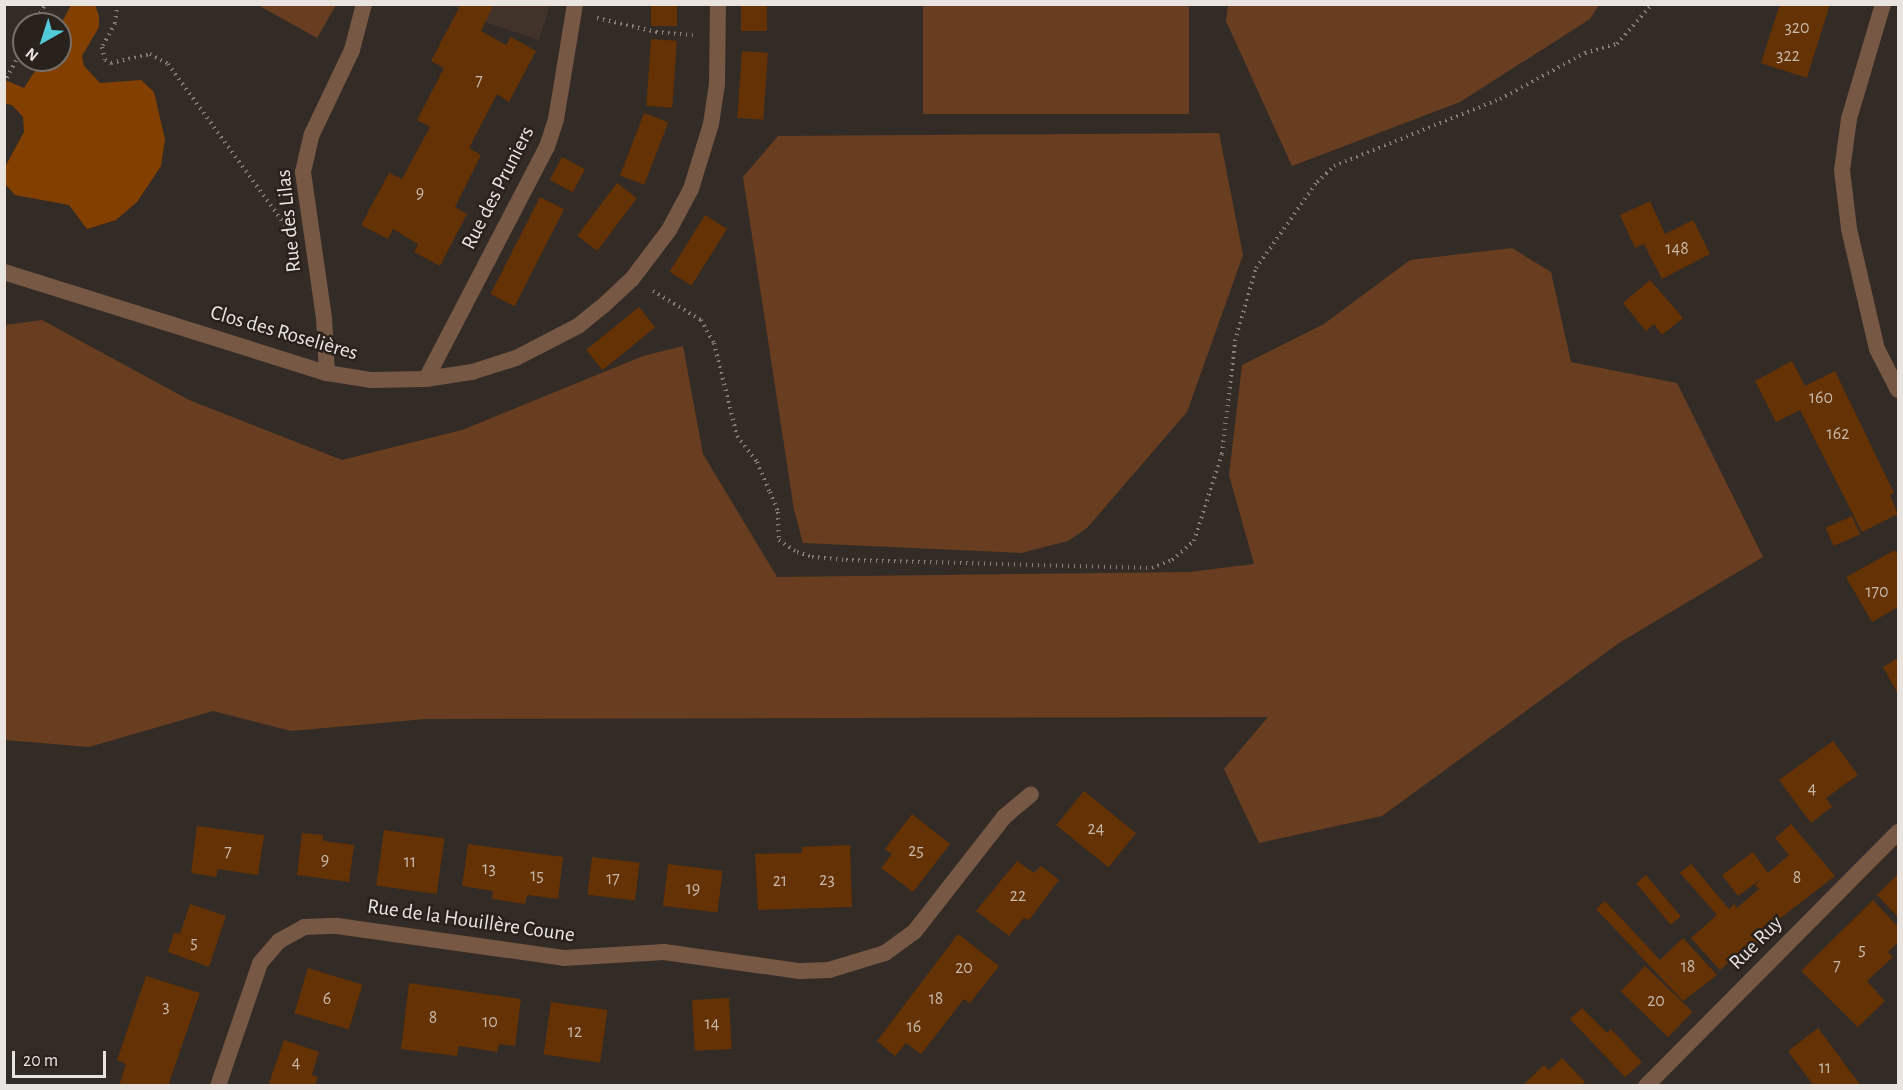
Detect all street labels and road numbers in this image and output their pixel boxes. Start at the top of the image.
street label: Rue des Pruniers [456,122,540,254]
street label: Rue des Lilas [271,168,307,274]
street label: Clos des Roselières [207,300,361,366]
street label: Rue de la Houillère Coune [366,894,576,948]
street label: Rue Ruy [1724,911,1788,975]

